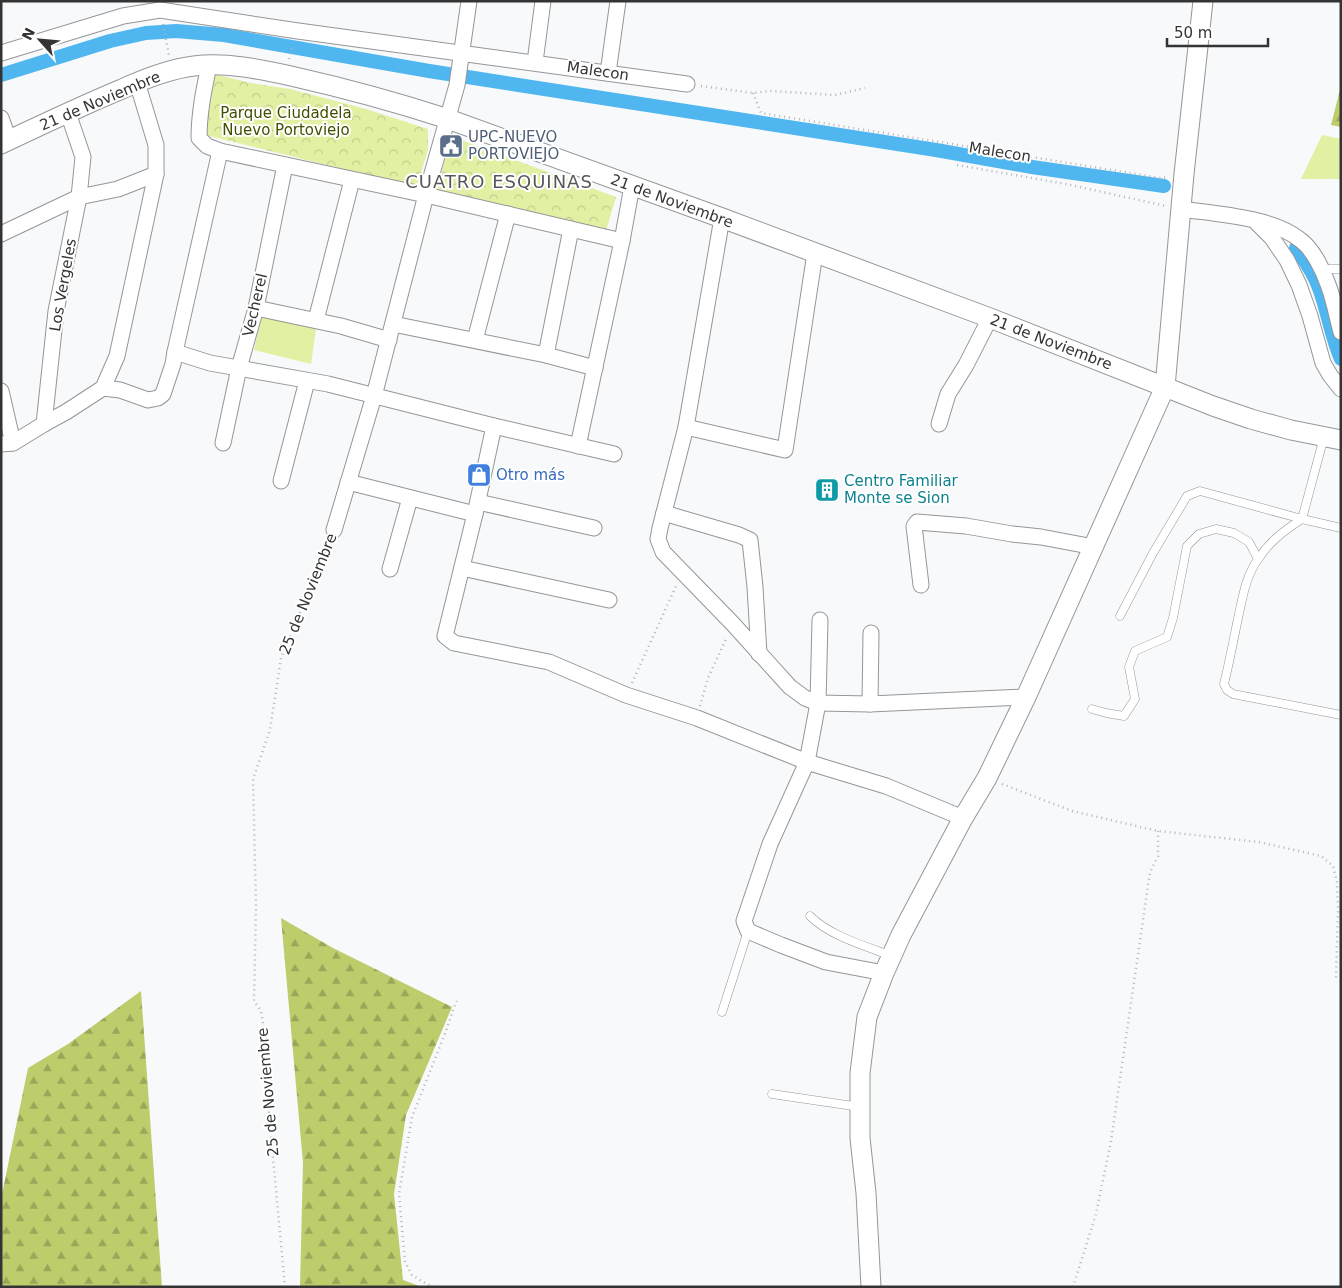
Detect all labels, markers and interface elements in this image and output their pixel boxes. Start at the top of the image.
north arrow [15,15,65,65]
scale bar [1167,15,1268,47]
text: 50 m [1174,24,1212,42]
text: N [19,25,38,43]
street label: Malecon [566,58,630,84]
street label: 21 de Noviembre [37,67,163,135]
park label: Parque Ciudadela Nuevo Portoviejo [220,104,352,139]
place label: UPC-NUEVO PORTOVIEJO [468,128,559,163]
public building icon: UPC-NUEVO PORTOVIEJO [438,133,464,159]
street label: Malecon [968,138,1032,166]
street label: 21 de Noviembre [608,170,736,232]
district label: CUATRO ESQUINAS [405,171,593,192]
street label: Los Vergeles [46,237,80,333]
street label: Vecherel [239,272,271,338]
street label: 21 de Noviembre [987,310,1115,374]
shop icon: Otro más [466,462,492,488]
place label: Otro más [496,466,565,484]
place label: Centro Familiar Monte se Sion [844,472,959,507]
building icon: Centro Familiar Monte se Sion [814,477,840,503]
street label: 25 de Noviembre [275,531,341,657]
street label: 25 de Noviembre [253,1027,283,1157]

